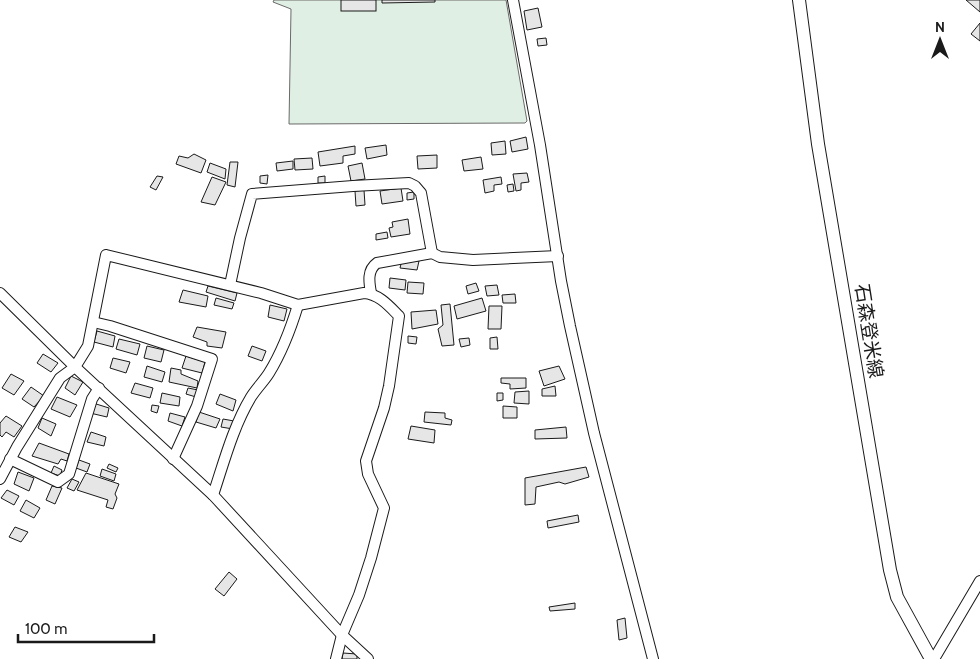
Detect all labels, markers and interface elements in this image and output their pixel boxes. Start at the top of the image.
north arrow [915,15,965,65]
text: N [935,18,945,36]
street label: 石森登米線 [850,282,888,380]
scale bar [18,612,154,644]
text: 100 m [25,620,67,638]

